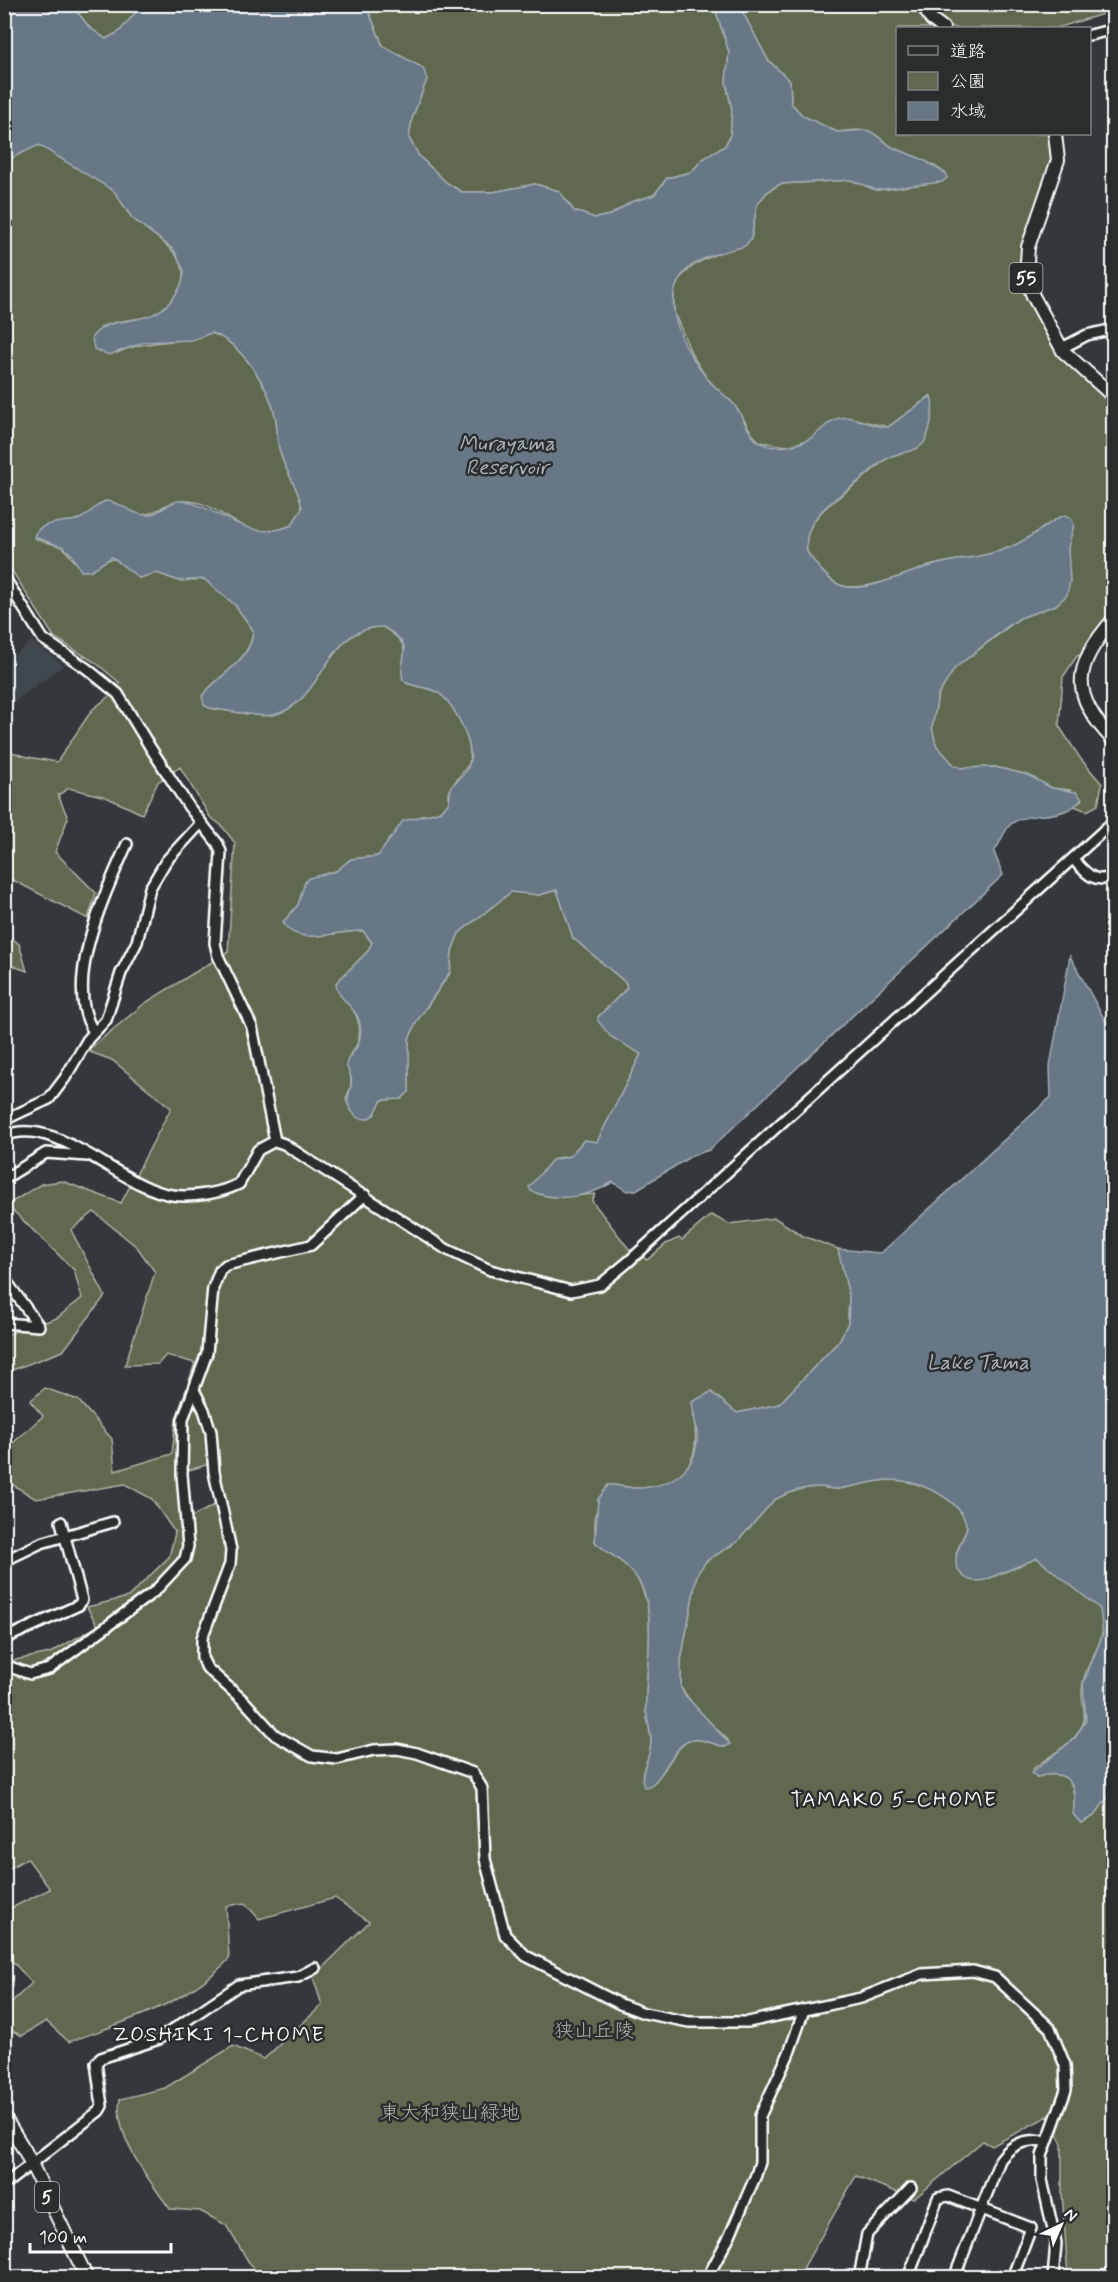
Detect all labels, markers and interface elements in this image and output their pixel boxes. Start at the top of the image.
legend [896,27,1091,135]
text: 道路 [950,40,986,64]
text: 公園 [950,70,986,94]
text: 水域 [950,100,986,124]
road number: 55 [1010,263,1042,293]
water label: Murayama Reservoir [459,430,556,482]
water label: Lake Tama [927,1349,1029,1377]
district label: TAMAKO 5-CHOME [790,1786,998,1814]
park label: 狭山丘陵 [554,2018,634,2045]
district label: ZOSHIKI 1-CHOME [113,2021,325,2049]
park label: 東大和狭山緑地 [380,2100,520,2127]
road number: 5 [35,2182,59,2212]
north arrow [1031,2195,1091,2255]
text: N [1059,2204,1082,2227]
scale bar [30,2216,171,2254]
text: 100 m [39,2226,87,2250]

